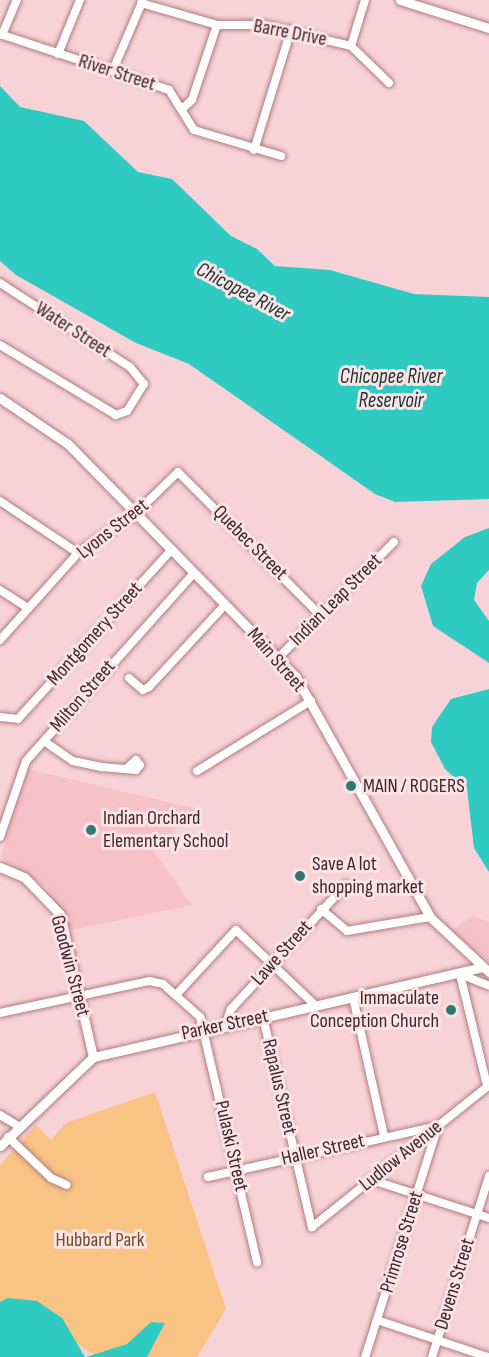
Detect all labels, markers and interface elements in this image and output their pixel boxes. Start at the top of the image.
street label: Barre Drive [251,14,329,52]
street label: River Street [75,49,159,97]
water label: Chicopee River [192,257,294,327]
street label: Water Street [31,297,115,363]
water label: Chicopee River Reservoir [340,364,442,414]
street label: Lyons Street [73,494,153,564]
street label: Quebec Street [208,501,292,585]
street label: Indian Leap Street [285,549,387,651]
street label: Montgomery Street [42,577,148,691]
street label: Main Street [242,623,310,697]
street label: Milton Street [45,655,121,737]
place label: MAIN / ROGERS [363,774,465,798]
marker: MAIN / ROGERS [344,779,358,793]
place label: Indian Orchard Elementary School [103,807,229,854]
marker: Indian Orchard Elementary School [84,823,98,837]
place label: Save A lot shopping market [312,852,424,899]
marker: Save A lot shopping market [293,869,307,883]
street label: Goodwin Street [45,913,95,1019]
street label: Lawe Street [246,915,318,991]
place label: Immaculate Conception Church [310,987,439,1034]
marker: Immaculate Conception Church [444,1003,458,1017]
street label: Parker Street [179,1004,271,1046]
street label: Rapalus Street [256,1037,302,1137]
street label: Pulaski Street [209,1098,253,1194]
street label: Ludlow Avenue [355,1115,447,1197]
street label: Haller Street [279,1129,367,1171]
street label: Primrose Street [375,1188,429,1296]
park label: Hubbard Park [56,1228,144,1252]
street label: Devens Street [430,1235,480,1333]

